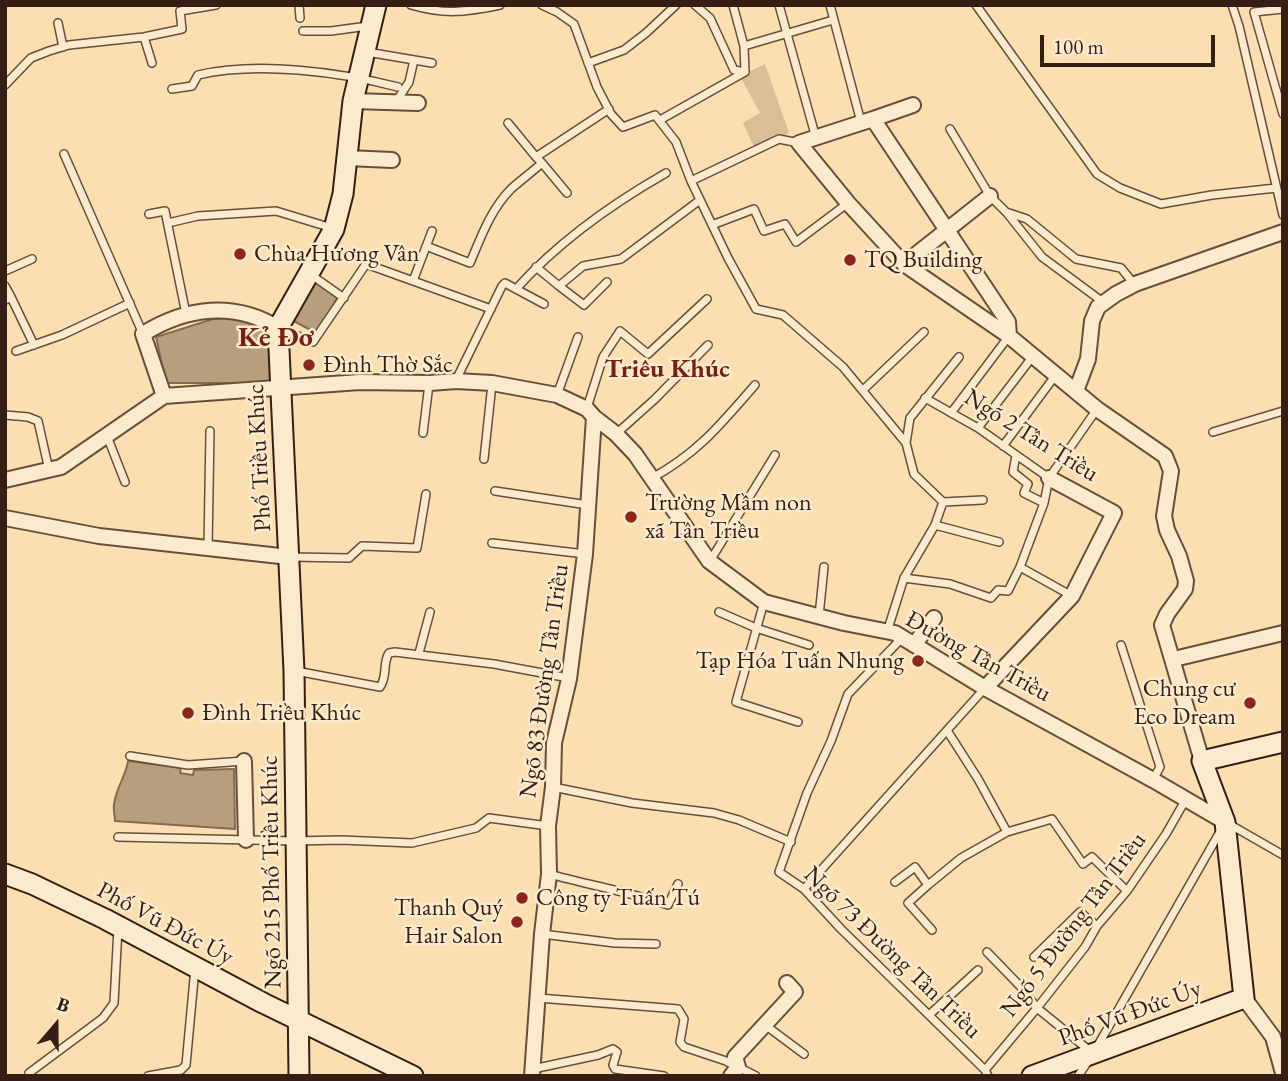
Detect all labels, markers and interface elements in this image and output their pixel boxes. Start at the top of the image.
scale bar [1043,21,1218,65]
text: 100 m [1053,33,1104,60]
place label: Chùa Hương Vân [254,240,419,268]
marker: Chùa Hương Vân [232,246,248,262]
place label: TQ Building [864,246,982,274]
marker: TQ Building [842,252,858,268]
district label: Kẻ Đơ [238,321,314,355]
place label: Đình Thờ Sắc [323,351,453,379]
district label: Triêu Khúc [604,354,730,386]
marker: Đình Thờ Sắc [301,357,317,373]
street label: Phố Triều Khúc [242,383,278,533]
street label: Ngõ 2 Tân Triều [959,383,1103,489]
place label: Trường Mầm non xã Tân Triều [645,489,812,545]
marker: Trường Mầm non xã Tân Triều [623,509,639,525]
street label: Ngõ 83 Đường Tân Triều [514,562,576,800]
street label: Đường Tân Triều [900,605,1056,709]
place label: Tạp Hóa Tuấn Nhung [695,647,904,675]
marker: Tạp Hóa Tuấn Nhung [910,653,926,669]
place label: Chung cư Eco Dream [1133,675,1236,731]
marker: Chung cư Eco Dream [1242,695,1258,711]
place label: Đình Triều Khúc [202,699,361,727]
marker: Đình Triều Khúc [180,705,196,721]
street label: Ngõ 215 Phố Triều Khúc [256,755,288,989]
street label: Ngõ 5 Đường Tân Triều [995,827,1153,1023]
street label: Ngõ 73 Đường Tân Triều [797,861,987,1045]
street label: Phố Vũ Đức Úy [92,876,238,972]
place label: Công ty Tuấn Tú [536,884,700,912]
marker: Công ty Tuấn Tú [514,890,530,906]
place label: Thanh Quý Hair Salon [394,894,503,950]
marker: Thanh Quý Hair Salon [509,914,525,930]
street label: Phố Vũ Đức Úy [1054,975,1206,1053]
north arrow [21,990,91,1060]
text: B [53,991,73,1019]

